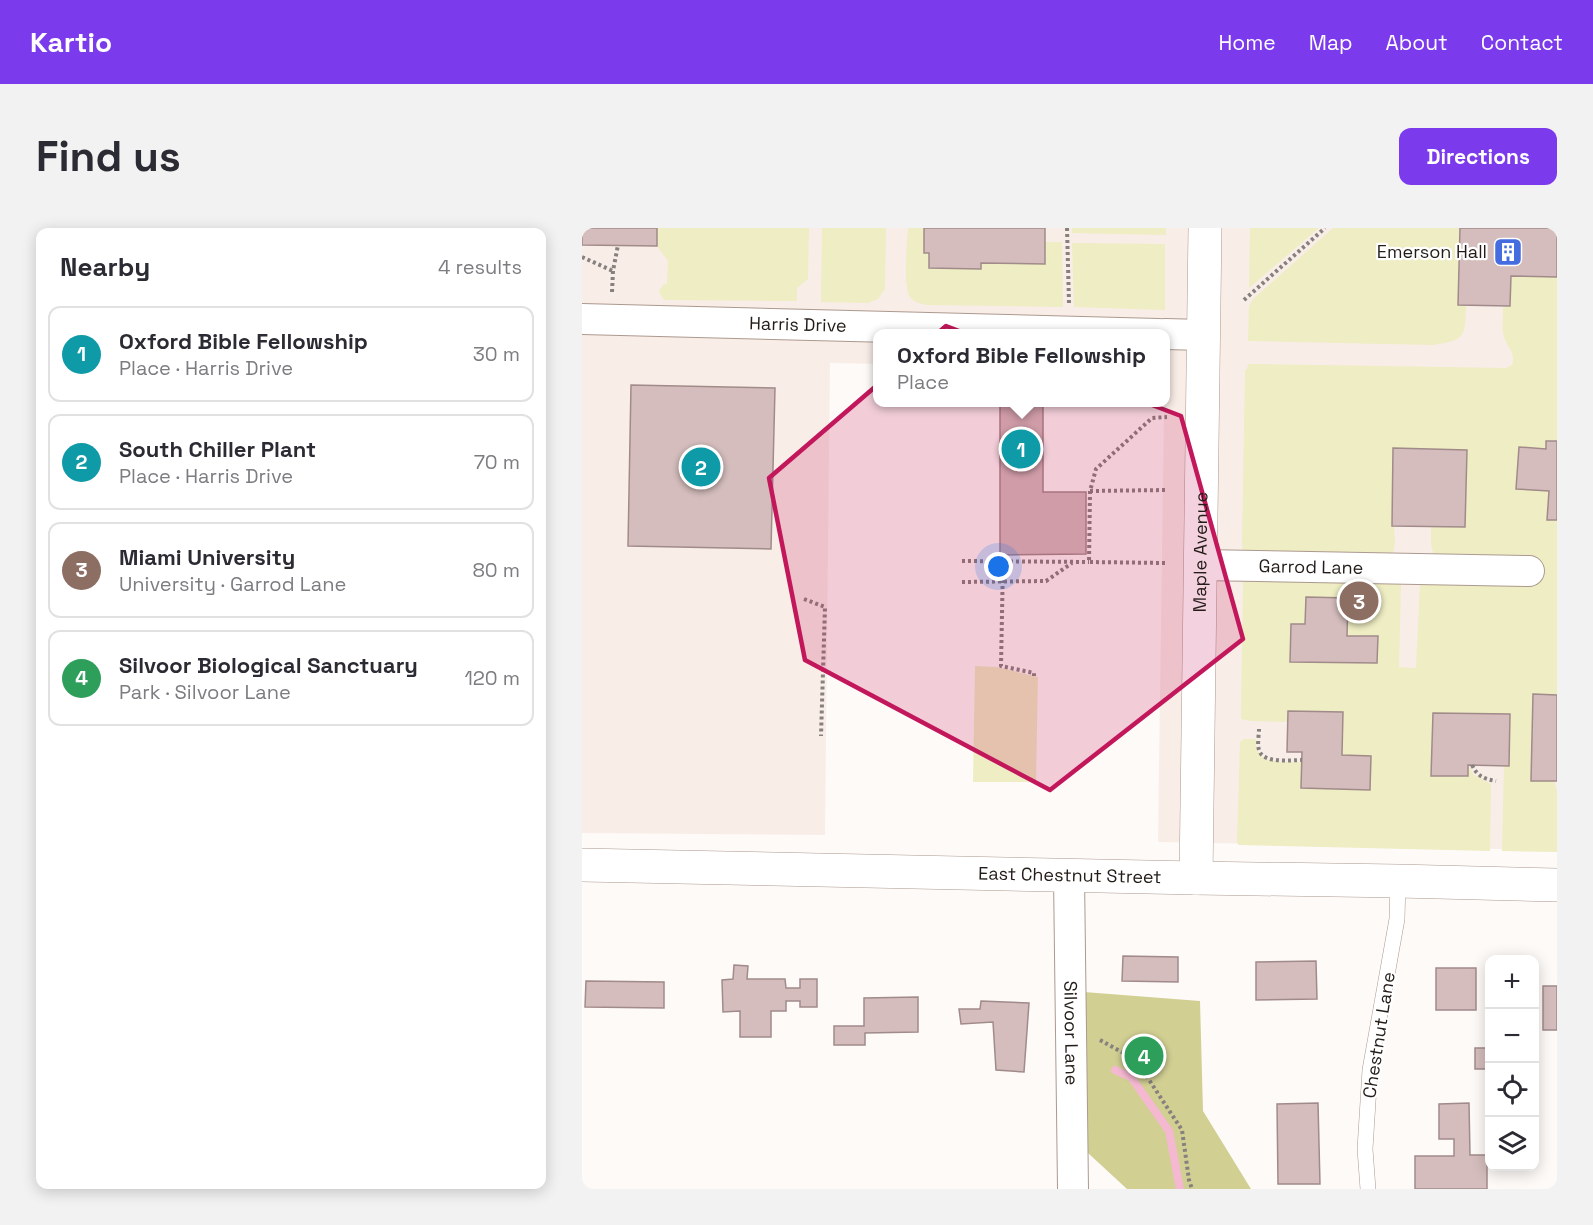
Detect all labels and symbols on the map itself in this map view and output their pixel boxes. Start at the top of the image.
building icon: Emerson Hall [1492,236,1524,268]
place label: Emerson Hall [1377,240,1487,263]
street label: Harris Drive [749,311,847,337]
pin: 1 [1002,426,1040,472]
pin: 2 [682,444,720,490]
street label: Maple Avenue [1188,492,1212,612]
your location [984,552,1013,581]
street label: Garrod Lane [1258,554,1364,579]
pin: 3 [1340,578,1378,623]
street label: East Chestnut Street [978,861,1162,888]
street label: Chestnut Lane [1357,970,1400,1100]
street label: Silvoor Lane [1059,980,1084,1086]
pin: 4 [1124,1034,1164,1078]

